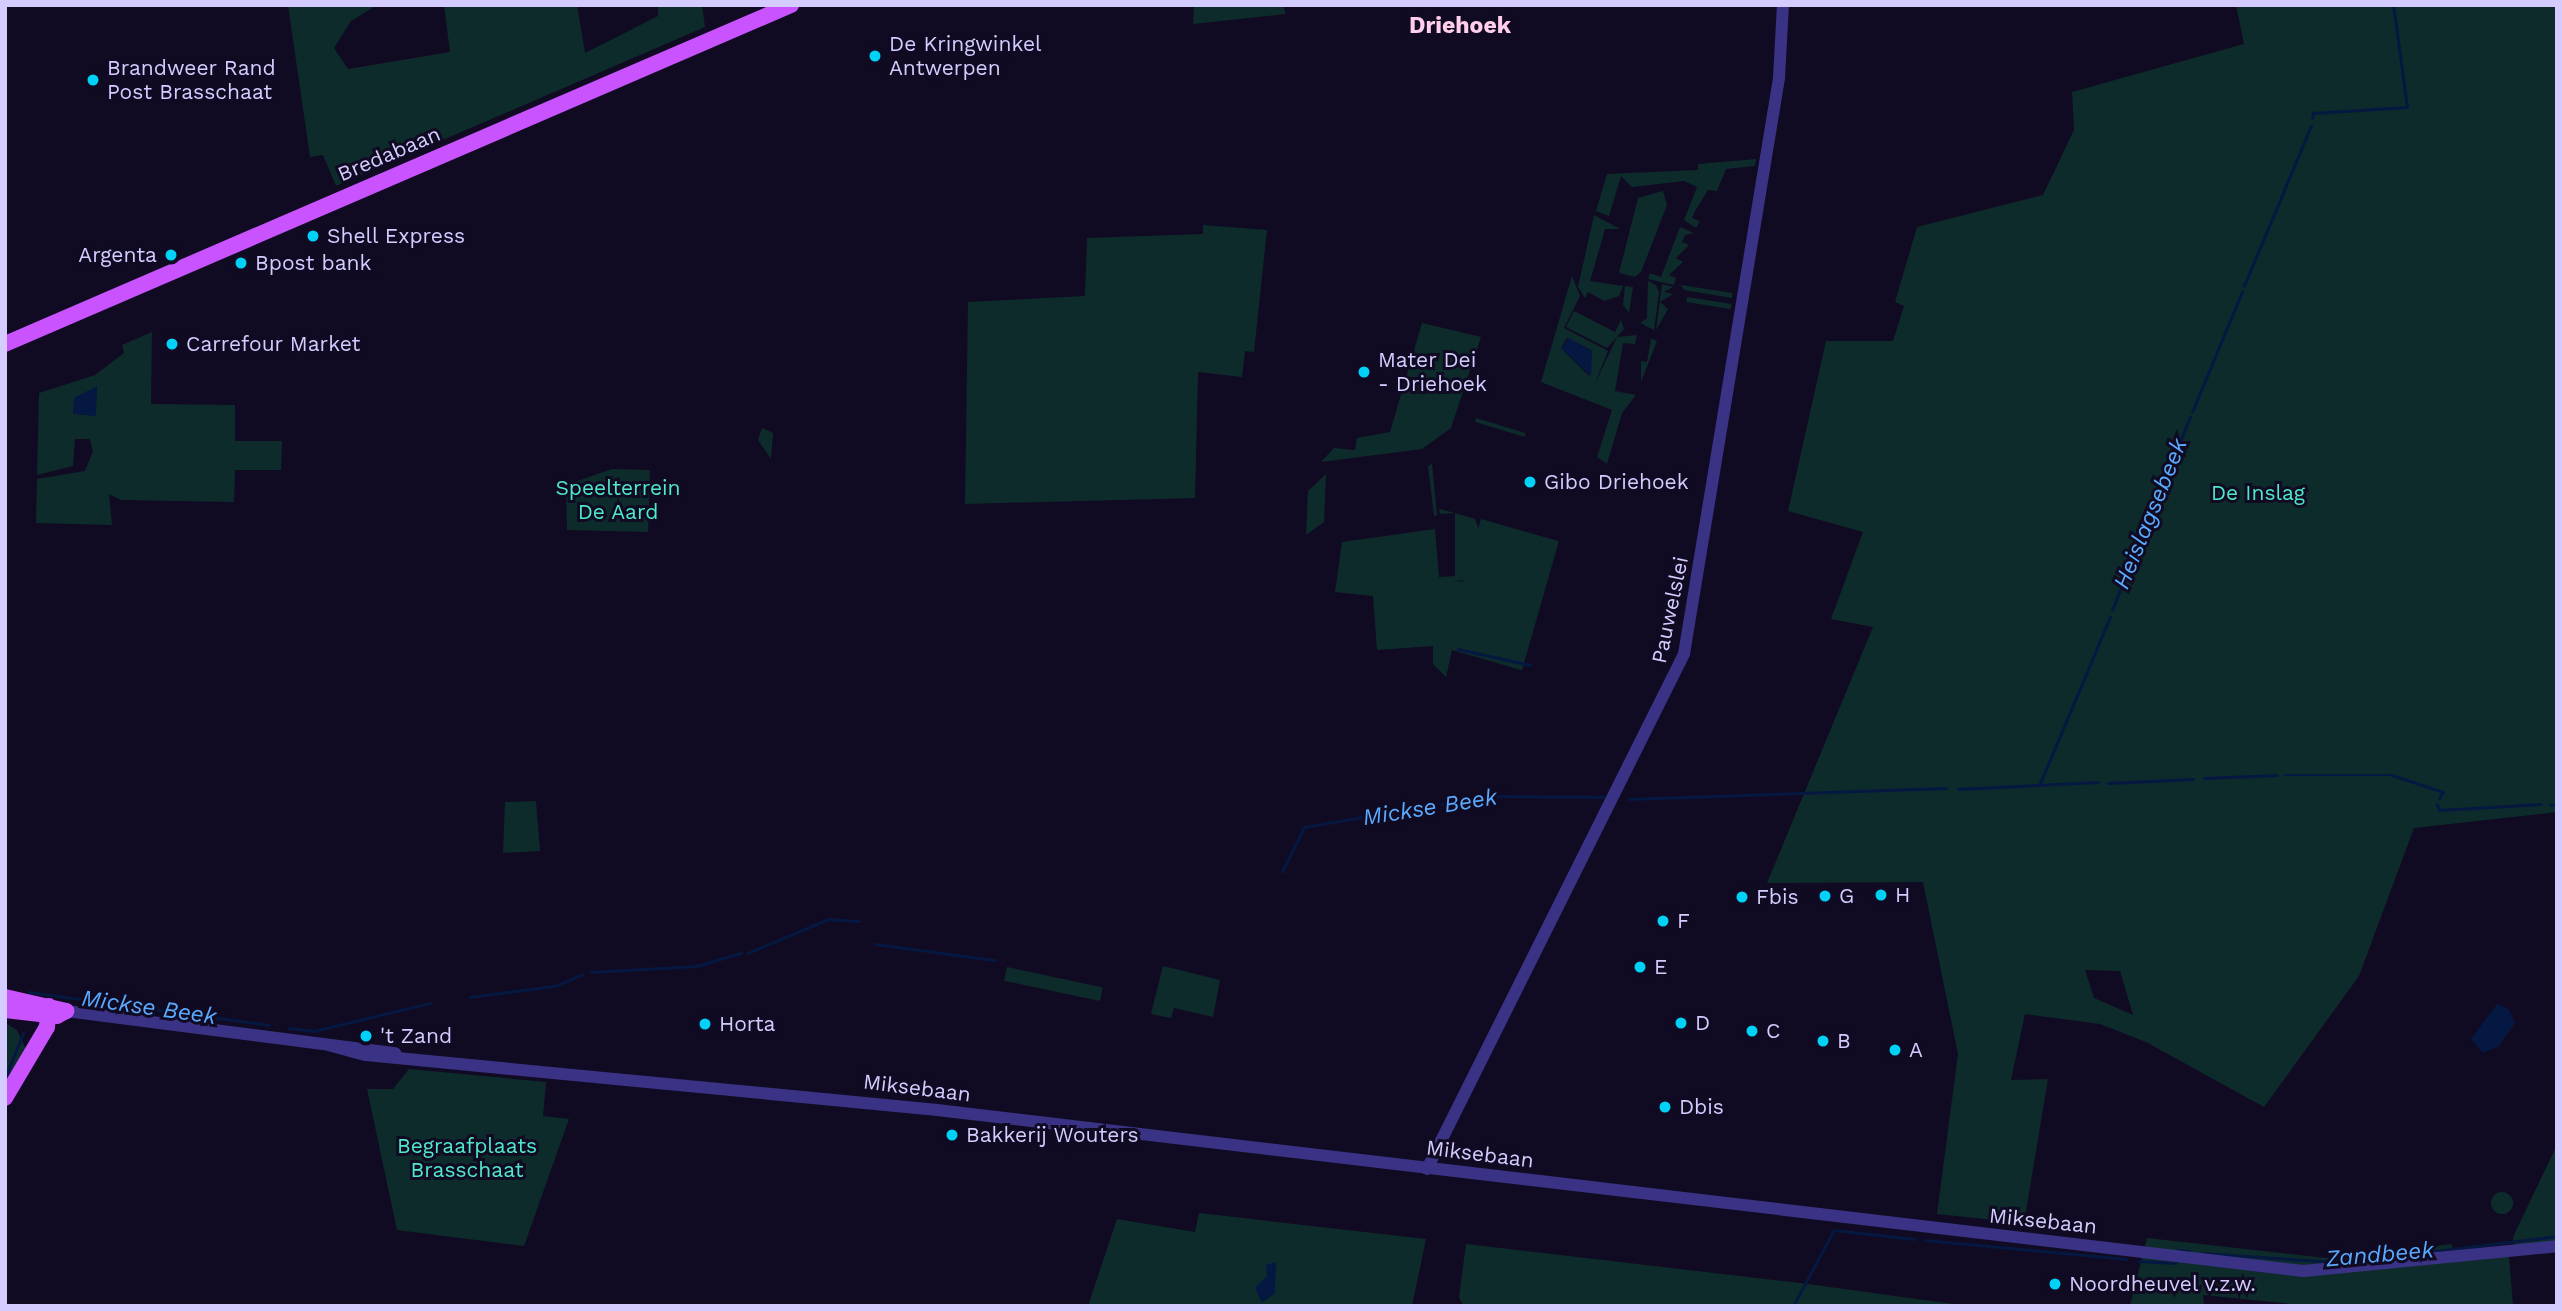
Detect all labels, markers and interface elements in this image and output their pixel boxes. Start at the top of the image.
district label: Driehoek [1409,12,1511,40]
place label: De Kringwinkel Antwerpen [889,31,1042,81]
marker: De Kringwinkel Antwerpen [867,48,883,64]
place label: Brandweer Rand Post Brasschaat [107,55,276,105]
marker: Brandweer Rand Post Brasschaat [85,72,101,88]
street label: Bredabaan [334,121,444,187]
place label: Shell Express [327,223,466,249]
marker: Shell Express [305,228,321,244]
place label: Argenta [78,242,157,268]
marker: Argenta [163,247,179,263]
place label: Bpost bank [255,250,371,276]
marker: Bpost bank [233,255,249,271]
place label: Carrefour Market [186,331,361,357]
marker: Carrefour Market [164,336,180,352]
place label: Mater Dei - Driehoek [1378,347,1487,397]
marker: Mater Dei - Driehoek [1356,364,1372,380]
water label: Heislagsebeek [2108,435,2194,593]
place label: Gibo Driehoek [1544,469,1689,495]
marker: Gibo Driehoek [1522,474,1538,490]
park label: Speelterrein De Aard [555,475,681,525]
park label: De Inslag [2211,480,2305,506]
street label: Pauwelslei [1646,554,1694,666]
water label: Mickse Beek [1361,784,1499,832]
place label: H [1895,882,1910,908]
place label: G [1839,883,1854,909]
place label: Fbis [1756,884,1799,910]
marker: H [1873,887,1889,903]
marker: G [1817,888,1833,904]
marker: Fbis [1734,889,1750,905]
place label: F [1677,908,1690,934]
marker: F [1655,913,1671,929]
place label: E [1654,954,1667,980]
marker: E [1632,959,1648,975]
water label: Mickse Beek [80,985,218,1031]
place label: D [1695,1010,1710,1036]
place label: Horta [719,1011,775,1037]
marker: D [1673,1015,1689,1031]
marker: Horta [697,1016,713,1032]
place label: C [1766,1018,1780,1044]
place label: 't Zand [380,1023,452,1049]
marker: C [1744,1023,1760,1039]
marker: 't Zand [358,1028,374,1044]
place label: B [1837,1028,1851,1054]
marker: B [1815,1033,1831,1049]
place label: A [1909,1037,1923,1063]
marker: A [1887,1042,1903,1058]
street label: Miksebaan [862,1069,972,1107]
place label: Dbis [1679,1094,1724,1120]
marker: Dbis [1657,1099,1673,1115]
place label: Bakkerij Wouters [966,1122,1139,1148]
marker: Bakkerij Wouters [944,1127,960,1143]
park label: Begraafplaats Brasschaat [397,1133,537,1183]
street label: Miksebaan [1425,1135,1535,1173]
street label: Miksebaan [1988,1203,2098,1239]
water label: Zandbeek [2325,1237,2435,1273]
place label: Noordheuvel v.z.w. [2069,1271,2257,1297]
marker: Noordheuvel v.z.w. [2047,1276,2063,1292]

